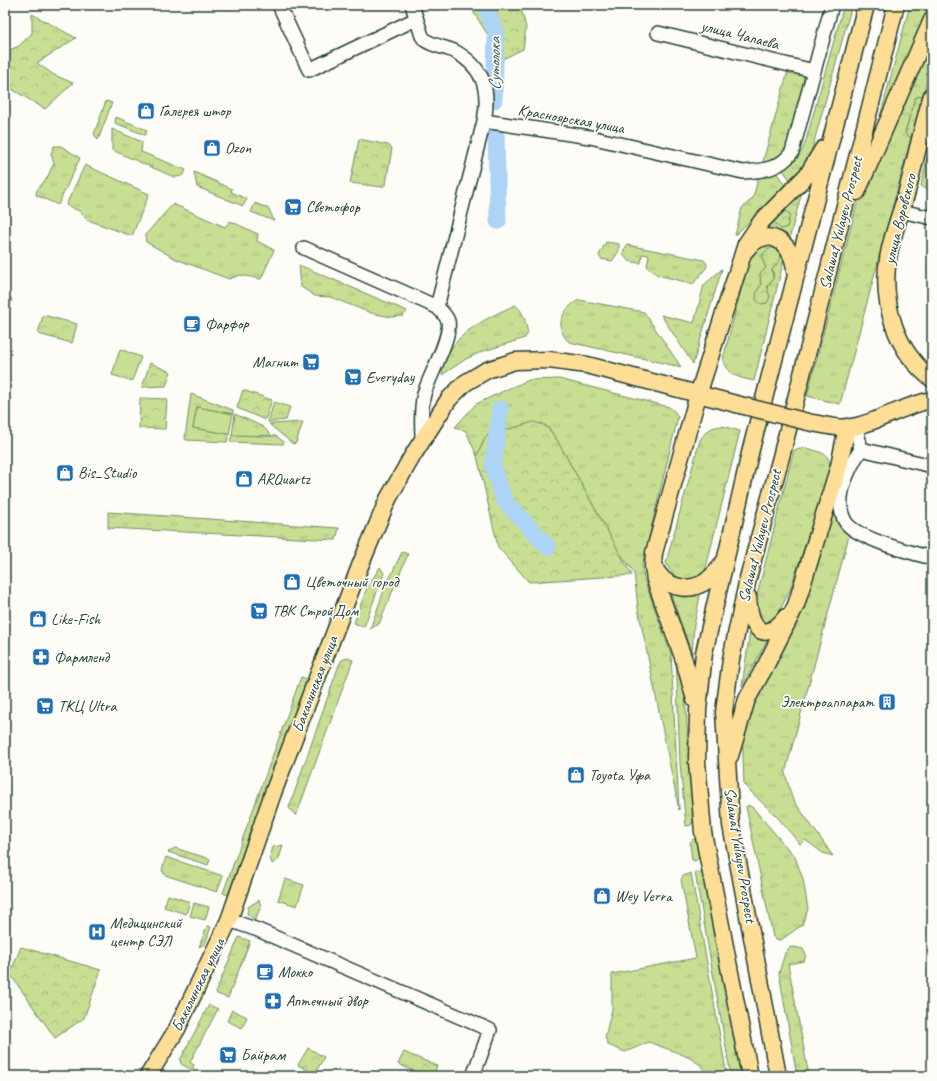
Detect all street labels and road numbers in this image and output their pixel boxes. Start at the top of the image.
street label: улица Чапаева [698,15,782,55]
street label: Красноярская улица [516,100,627,138]
street label: Salawat Yulayev Prospect [815,153,868,292]
street label: улица Воровского [879,171,921,267]
street label: Salawat Yulayev Prospect [734,466,787,605]
street label: Бакалинская улица [287,632,343,735]
street label: Salawat Yulayev Prospect [719,786,761,926]
street label: Бакалинская улица [167,934,230,1035]

